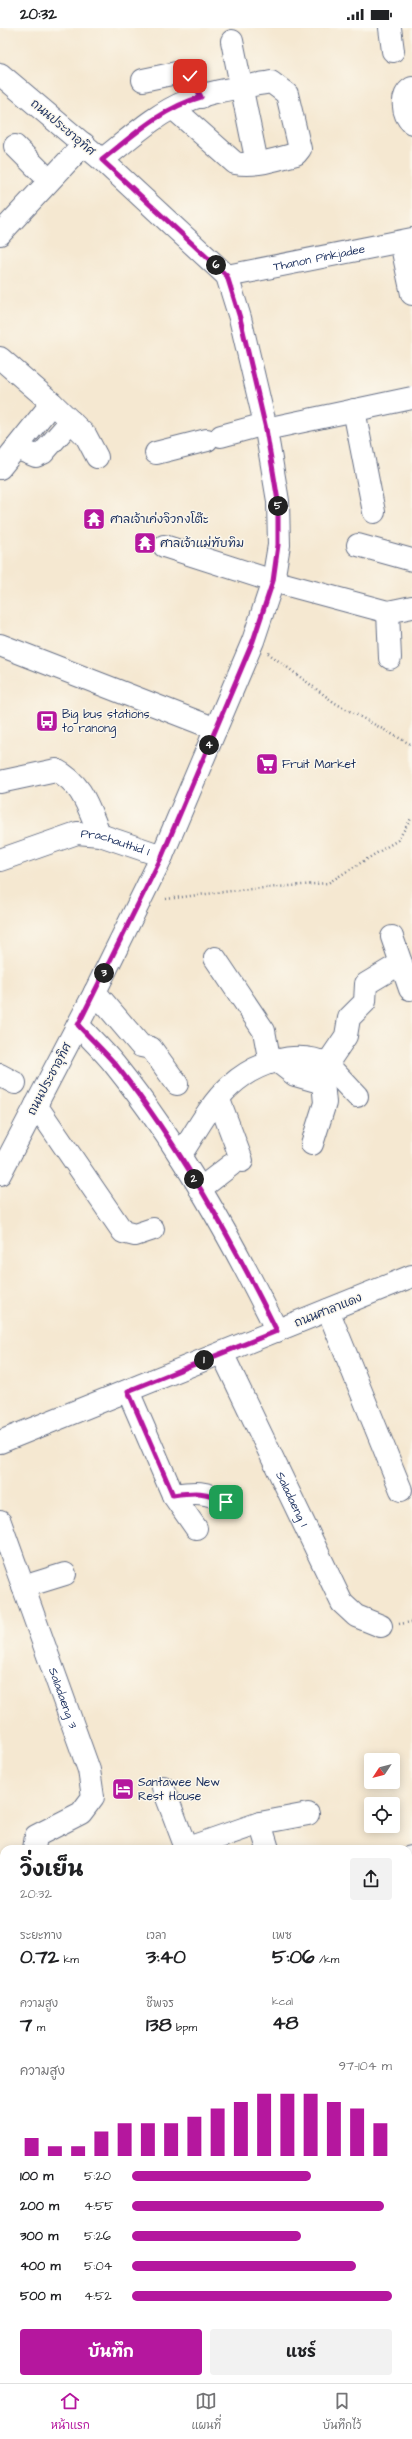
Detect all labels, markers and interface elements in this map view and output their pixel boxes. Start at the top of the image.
text: 20:32 [20,4,57,25]
pin [173,59,207,93]
icon: check [179,65,201,87]
street label: ถนนประชาอุทิศ [27,95,100,160]
street label: Thanon Pinkjadee [272,240,367,276]
pin: 6 [206,255,226,275]
text: 6 [213,257,219,272]
pin: 5 [268,496,288,516]
text: 5 [274,498,282,513]
temple icon: ศาลเจ้าเค่งจิวกงโต๊ะ [81,506,107,532]
place label: ศาลเจ้าเค่งจิวกงโต๊ะ [110,511,209,528]
temple icon: ศาลเจ้าแม่ทับทิม [132,530,158,556]
place label: ศาลเจ้าแม่ทับทิม [160,535,244,552]
place label: Big bus stations to ranong [62,706,149,738]
bus stop icon: Big bus stations to ranong [34,708,60,734]
pin: 4 [199,735,219,755]
text: 4 [205,737,213,752]
supermarket icon: Fruit Market [254,751,280,777]
place label: Fruit Market [282,756,356,773]
street label: Prachauthid 1 [80,825,152,860]
pin: 3 [94,963,114,983]
text: 3 [101,965,107,980]
street label: ถนนประชาอุทิศ [23,1039,76,1118]
pin: 2 [184,1169,204,1189]
text: 2 [191,1171,197,1186]
street label: ถนนศาลาแดง [292,1289,365,1332]
pin: 1 [194,1350,214,1370]
text: 1 [203,1352,205,1367]
street label: Saladaeng 1 [271,1469,312,1530]
pin [209,1485,243,1519]
icon: arrive [215,1491,237,1513]
street label: Saladaeng 3 [44,1665,81,1731]
north arrow [364,1753,400,1789]
map controls [364,1753,400,1833]
place label: Santawee New Rest House [138,1774,220,1805]
hotel icon: Santawee New Rest House [110,1776,136,1802]
button: locate [364,1797,400,1833]
text: วิ่งเย็น [20,1854,83,1885]
button: share [350,1858,392,1900]
text: 20:32 [20,1885,52,1903]
text: ระยะทาง [20,1928,62,1943]
text: เวลา [146,1928,166,1943]
text: เพซ [272,1928,292,1943]
text: 0.72 [20,1943,59,1971]
text: 3:40 [146,1943,186,1971]
text: 5:06 [272,1943,315,1971]
text: km [59,1952,79,1967]
text: /km [315,1952,339,1967]
text: kcal [272,1994,293,2009]
text: ความสูง [20,1996,58,2011]
text: ชีพจร [146,1996,174,2011]
text: 48 [272,2009,299,2037]
text: 7 [20,2011,32,2039]
text: 138 [146,2011,172,2039]
text: m [32,2020,45,2035]
text: bpm [172,2020,197,2035]
text: 97–104 m [339,2057,392,2075]
text: ความสูง [20,2062,65,2080]
text: 100 m [20,2167,53,2185]
text: 5:20 [84,2167,111,2185]
text: 200 m [20,2197,59,2215]
text: 4:55 [84,2197,113,2215]
text: 300 m [20,2227,58,2245]
text: 5:26 [84,2227,111,2245]
text: 400 m [20,2257,61,2275]
text: 5:04 [84,2257,112,2275]
text: 500 m [20,2287,61,2305]
text: 4:52 [84,2287,112,2305]
button: บันทึก [20,2329,202,2375]
button: แชร์ [210,2329,392,2375]
tab: หน้าแรก [51,2390,90,2433]
tab: แผนที่ [191,2390,221,2433]
tab: บันทึกไว้ [323,2390,361,2433]

